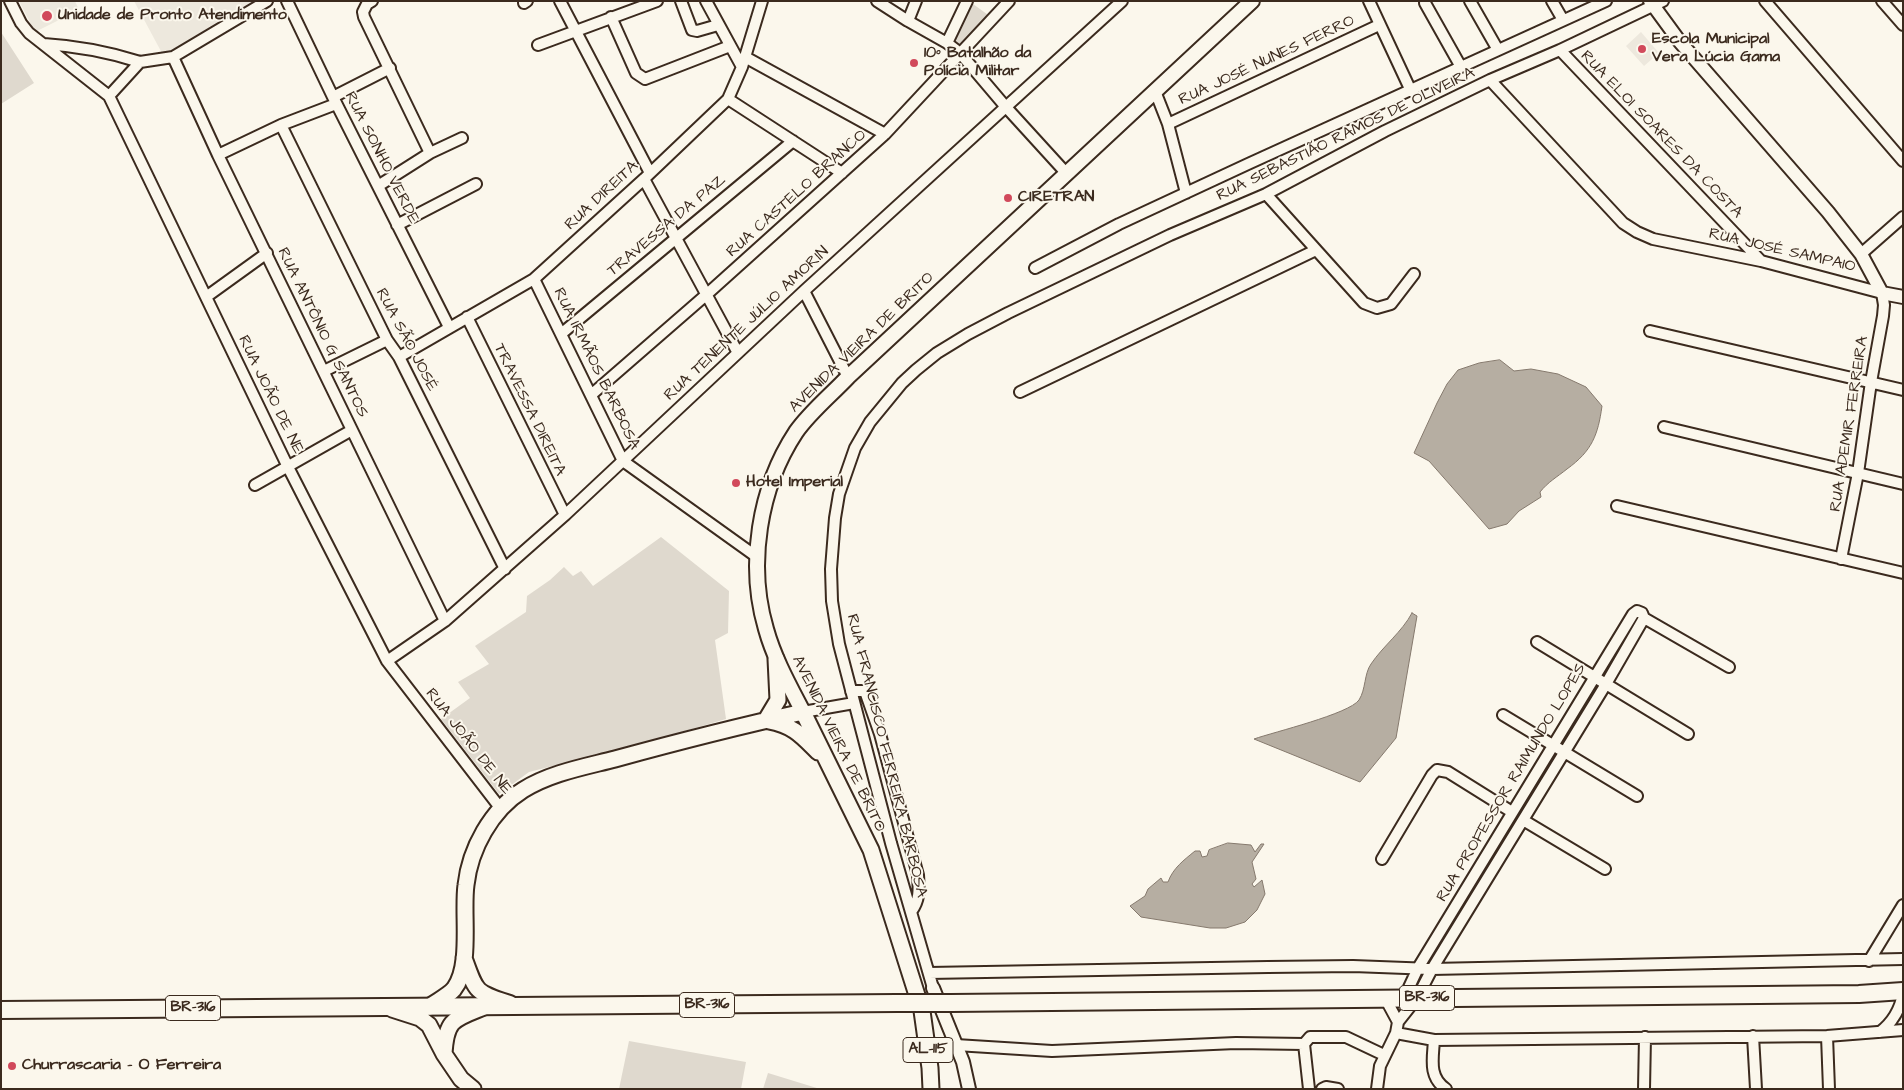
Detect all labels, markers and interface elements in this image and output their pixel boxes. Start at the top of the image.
place label: Unidade de Pronto Atendimento [58,6,287,26]
marker: Unidade de Pronto Atendimento [40,9,54,23]
street label: RUA JOSÉ NUNES FERRO [1176,12,1358,110]
place label: Escola Municipal Vera Lúcia Gama [1652,30,1780,68]
marker: Escola Municipal Vera Lúcia Gama [1636,43,1648,55]
place label: 10º Batalhão da Polícia Militar [924,44,1031,82]
street label: RUA ELOI SOARES DA COSTA [1576,47,1746,223]
marker: 10º Batalhão da Polícia Militar [908,57,920,69]
street label: RUA SEBASTIÃO RAMOS DE OLIVEIRA [1214,64,1478,206]
street label: RUA SONHO VERDE [339,89,423,227]
street label: RUA CASTELO BRANCO [723,126,871,262]
street label: RUA DIREITA [561,157,643,235]
street label: TRAVESSA DA PAZ [604,171,730,281]
place label: CIRETRAN [1018,188,1094,208]
marker: CIRETRAN [1002,192,1014,204]
street label: RUA JOSÉ SAMPAIO [1707,225,1857,277]
street label: RUA TENENTE JÚLIO AMORIN [661,243,833,405]
street label: RUA ANTÔNIO G SANTOS [272,245,372,421]
street label: AVENIDA VIEIRA DE BRITO [786,269,938,417]
street label: RUA SÃO JOSÉ [371,285,441,395]
street label: RUA IRMÃOS BARBOSA [548,285,644,453]
street label: RUA JOÃO DE NE [233,333,307,457]
street label: RUA ADEMIR FERREIRA [1827,335,1873,513]
street label: TRAVESSA DIREITA [489,341,569,479]
place label: Hotel Imperial [746,473,843,493]
marker: Hotel Imperial [730,477,742,489]
street label: RUA FRANCISCO FERREIRA BARBOSA [841,612,931,900]
street label: AVENIDA VIEIRA DE BRITO [787,653,889,835]
street label: RUA PROFESSOR RAIMUNDO LOPES [1433,660,1591,906]
street label: RUA JOÃO DE NE [421,685,515,799]
road number: BR-316 [1400,986,1454,1010]
road number: BR-316 [680,992,734,1018]
road number: BR-316 [166,996,220,1020]
road number: AL-115 [903,1038,953,1062]
place label: Churrascaria - O Ferreira [22,1056,221,1076]
marker: Churrascaria - O Ferreira [6,1060,18,1072]

